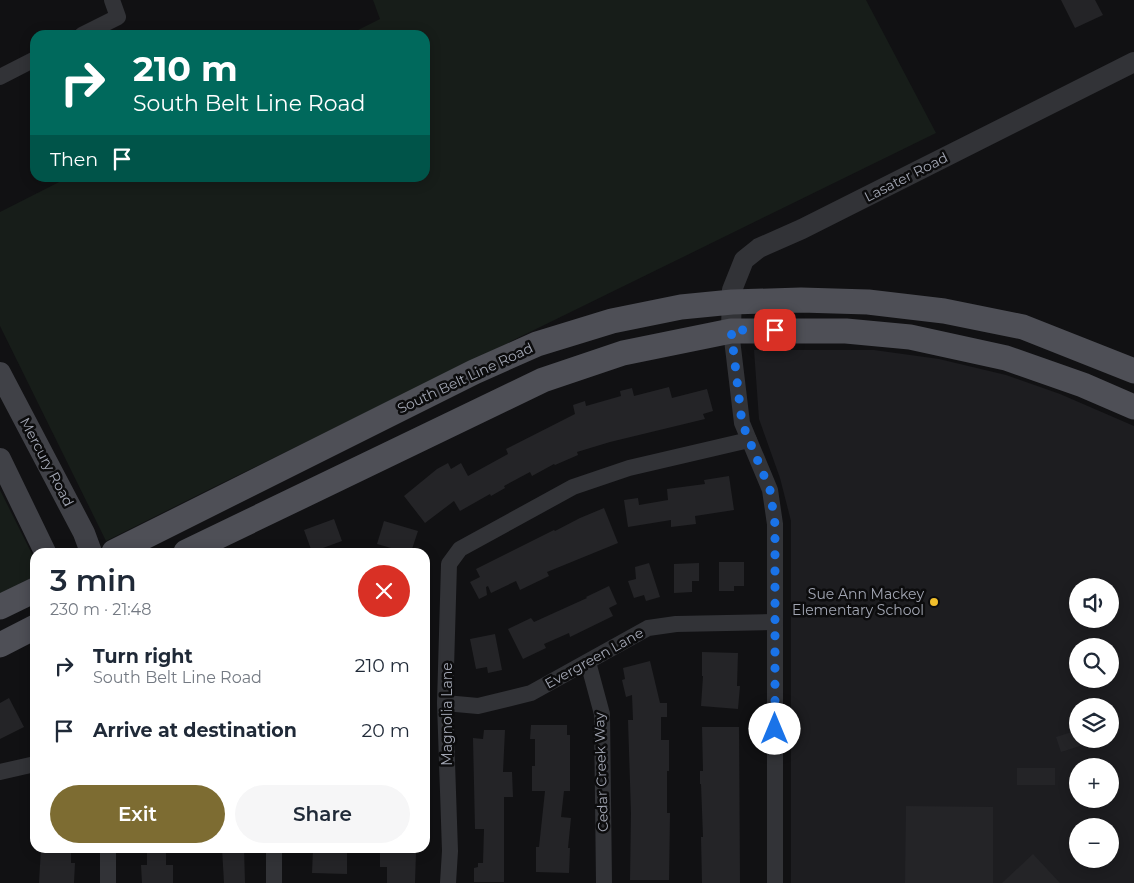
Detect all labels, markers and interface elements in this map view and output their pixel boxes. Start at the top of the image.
text: 210 m [133,47,238,90]
icon: right [50,50,115,115]
text: South Belt Line Road [133,90,365,117]
icon: arrive [108,145,136,173]
text: Then [50,148,98,171]
street label: Lasater Road [861,148,951,206]
pin [754,309,796,351]
icon: arrive [761,316,789,344]
street label: South Belt Line Road [394,339,536,417]
street label: Mercury Road [16,415,78,509]
text: 3 min [50,562,137,599]
button: close [358,565,410,617]
map controls [1069,578,1119,868]
button: sound [1069,578,1119,628]
place label: Sue Ann Mackey Elementary School [792,585,924,619]
marker: Sue Ann Mackey Elementary School [928,596,940,608]
text: 230 m · 21:48 [50,600,152,619]
street label: Evergreen Lane [542,623,646,693]
button: search [1069,638,1119,688]
text: Turn right [93,645,193,668]
icon: right [50,652,78,680]
text: 210 m [355,654,410,677]
street label: Magnolia Lane [438,662,456,766]
text: South Belt Line Road [93,668,262,687]
button: layers [1069,698,1119,748]
position arrow [748,702,800,754]
street label: Cedar Creek Way [590,711,612,832]
icon: arrive [50,717,78,745]
text: Arrive at destination [93,719,297,742]
text: 20 m [362,719,410,742]
button: + [1069,758,1119,808]
button: Exit [50,785,225,843]
button: Share [235,785,410,843]
button: − [1069,818,1119,868]

